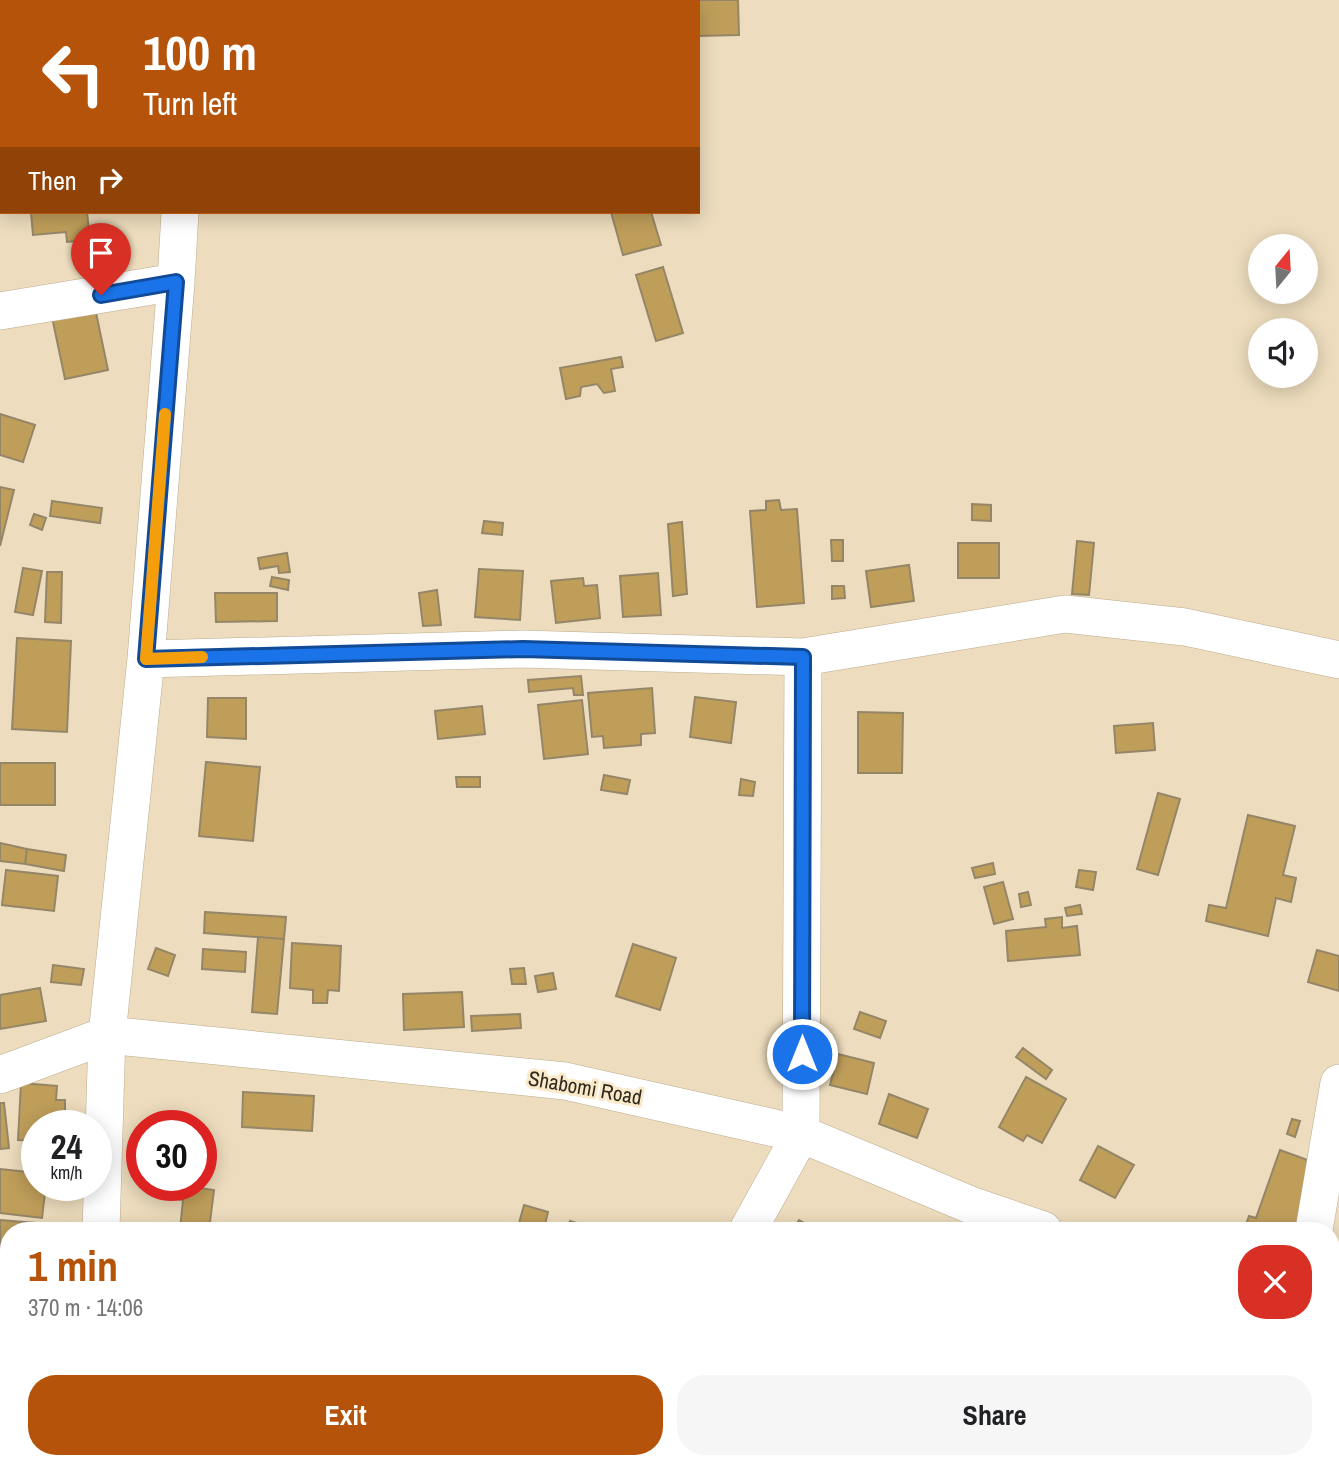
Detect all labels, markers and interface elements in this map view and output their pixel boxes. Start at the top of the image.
text: 100 m [143,19,257,85]
icon: left [28,28,119,119]
text: Turn left [143,82,237,125]
icon: right [91,161,129,199]
text: Then [28,163,77,198]
pin [71,223,131,295]
icon: arrive [82,234,120,272]
north arrow [1248,234,1318,304]
map controls [1248,234,1318,388]
button: sound [1248,318,1318,388]
position arrow [765,1017,839,1091]
street label: Shabomi Road [526,1063,644,1112]
speed limit sign: 30 [126,1110,217,1201]
text: 24 [51,1123,82,1170]
text: km/h [51,1160,83,1185]
text: 1 min [28,1238,118,1294]
button: close [1238,1245,1312,1319]
text: 370 m · 14:06 [28,1292,143,1323]
button: Exit [28,1375,663,1455]
button: Share [677,1375,1312,1455]

